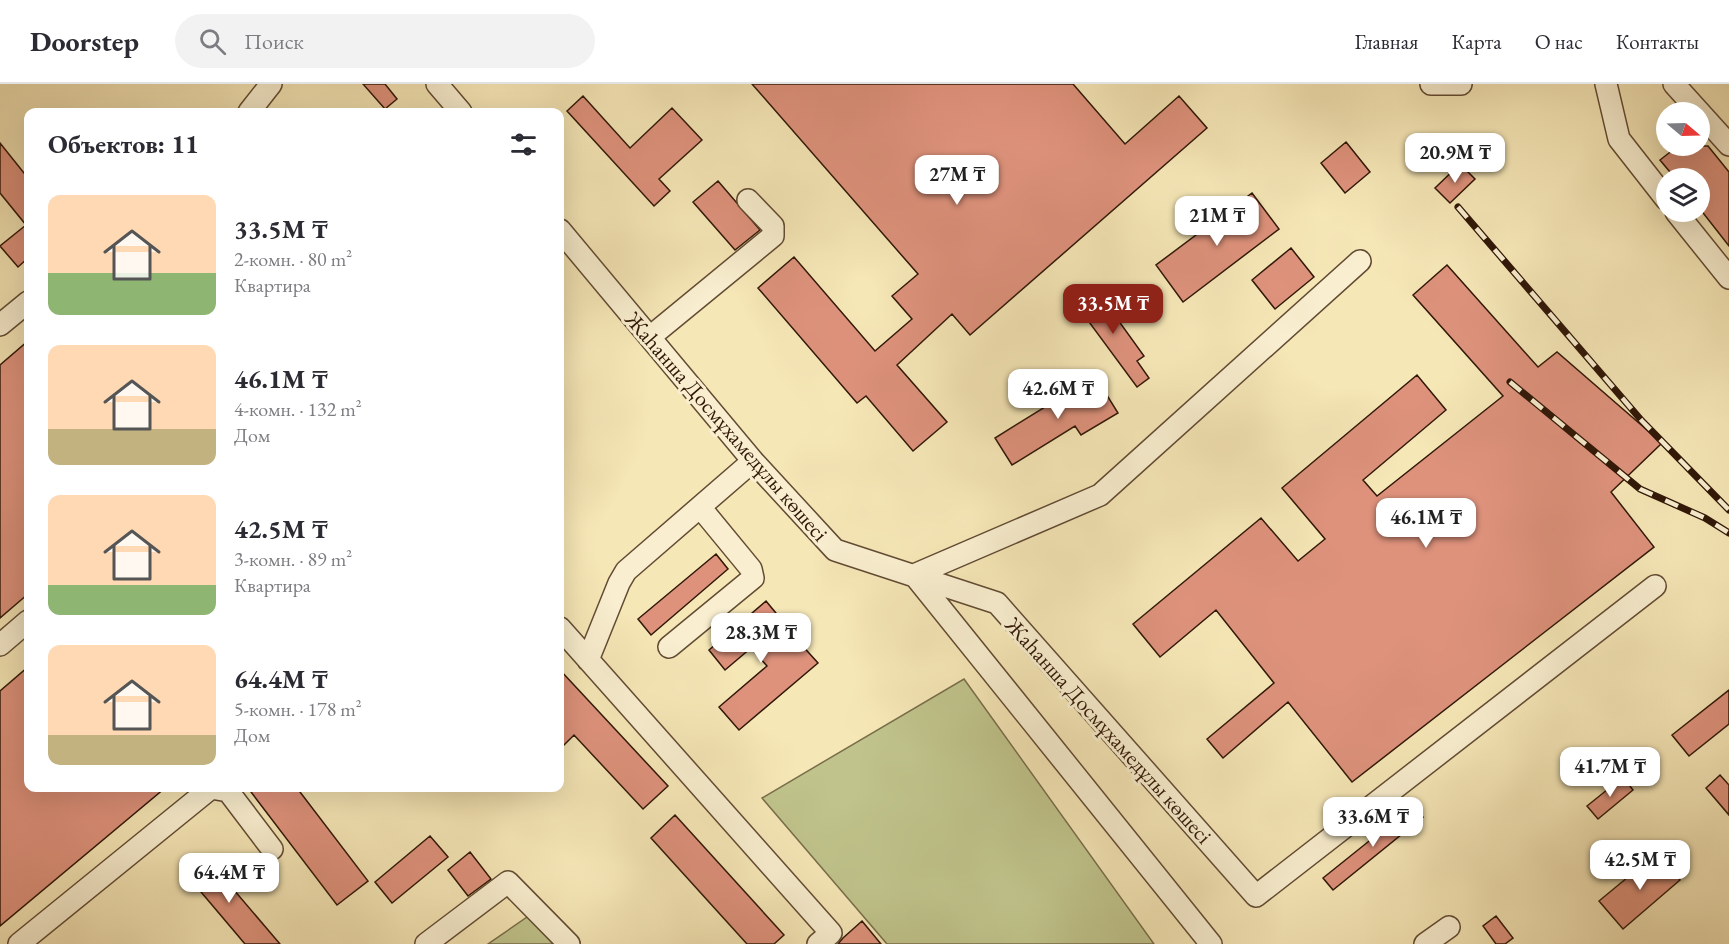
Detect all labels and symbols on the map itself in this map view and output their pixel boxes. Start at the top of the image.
north arrow [1656,102,1710,156]
pin: 20.9M ₸ [1400,133,1510,184]
pin: 27M ₸ [915,155,999,206]
pin: 21M ₸ [1175,196,1259,247]
pin: 33.5M ₸ [1058,284,1168,335]
street label: Жаһанша Досмұхамедұлы көшесі [618,304,835,547]
pin: 42.6M ₸ [1003,369,1113,420]
pin: 46.1M ₸ [1371,498,1481,549]
street label: Жаһанша Досмұхамедұлы көшесі [998,610,1218,850]
pin: 28.3M ₸ [706,613,816,664]
pin: 41.7M ₸ [1555,747,1665,798]
pin: 33.6M ₸ [1318,797,1428,848]
pin: 42.5M ₸ [1585,840,1695,891]
pin: 64.4M ₸ [174,853,284,904]

